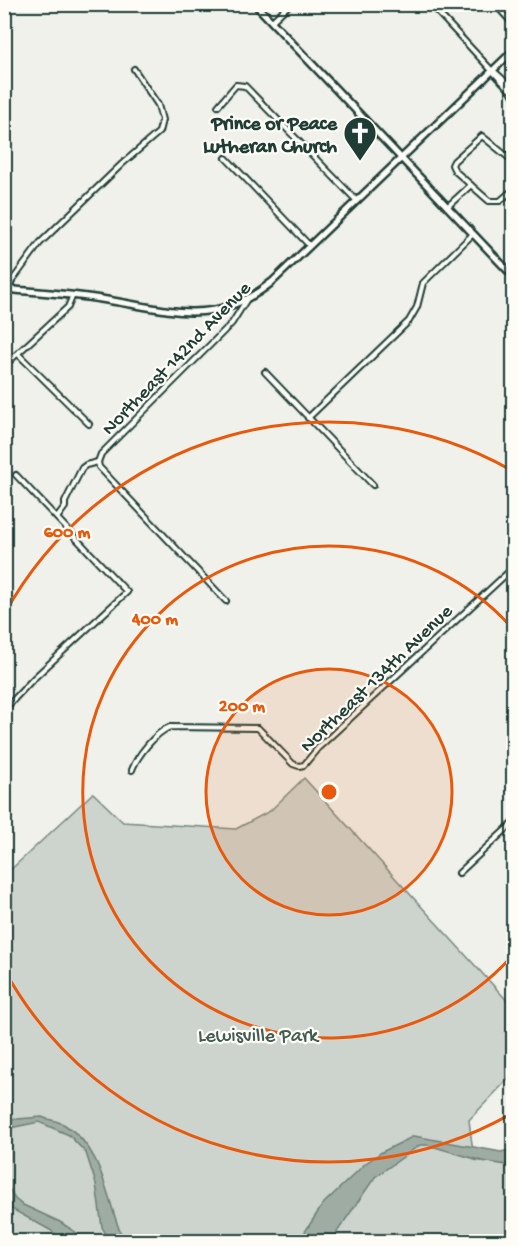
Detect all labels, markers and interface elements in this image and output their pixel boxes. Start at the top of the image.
place label: Prince or Peace Lutheran Church [203,114,338,160]
church icon: Prince or Peace Lutheran Church [342,115,378,162]
street label: Northeast 142nd Avenue [98,277,257,441]
text: 600 m [44,523,91,544]
street label: Northeast 134th Avenue [296,600,459,758]
text: 400 m [131,610,178,631]
text: 200 m [219,697,265,718]
centre of rings [319,782,339,802]
park label: Lewisville Park [198,1026,320,1049]

